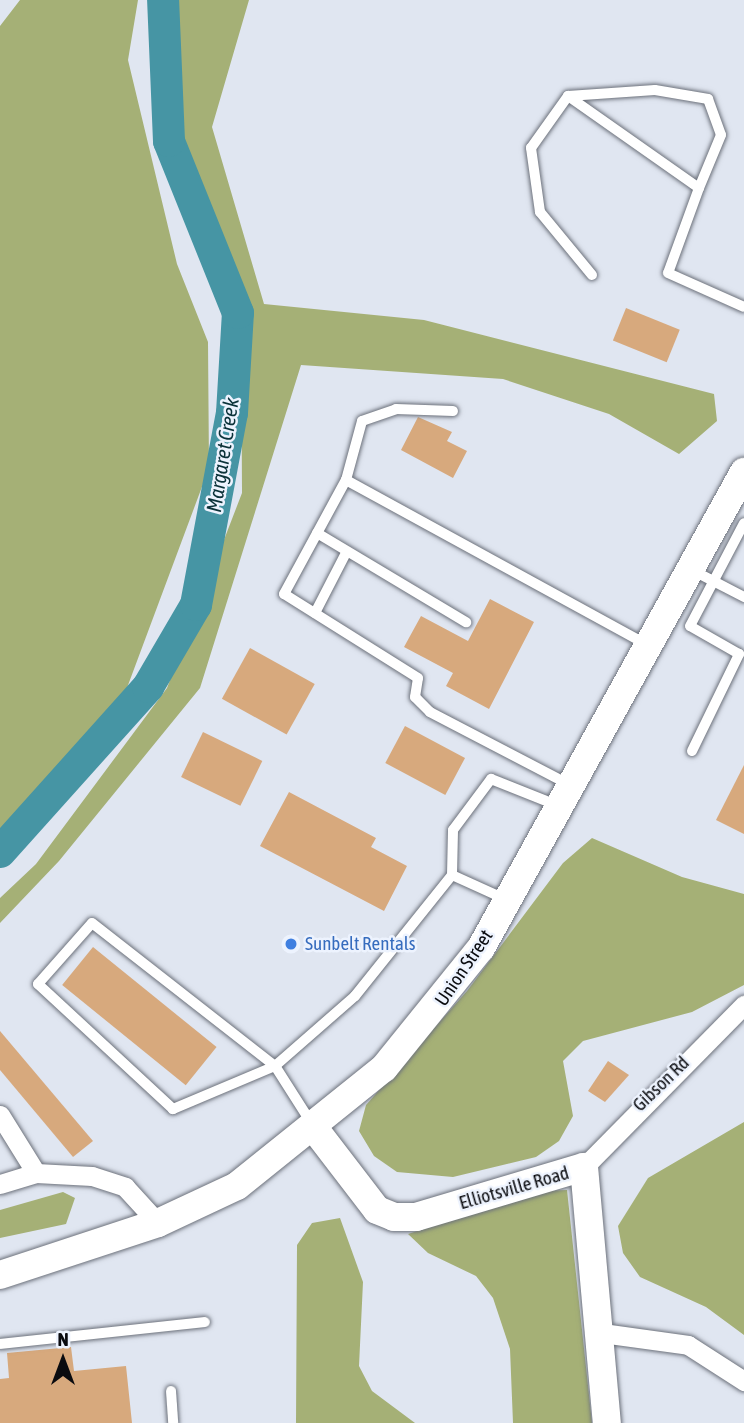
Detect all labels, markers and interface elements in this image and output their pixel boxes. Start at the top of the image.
water label: Margaret Creek [201,396,243,514]
street label: Union Street [430,925,498,1011]
place label: Sunbelt Rentals [305,933,416,955]
marker: Sunbelt Rentals [283,936,299,952]
street label: Gibson Rd [628,1052,694,1116]
street label: Elliotsville Road [456,1161,572,1215]
north arrow [28,1325,98,1395]
text: N [57,1328,69,1350]

